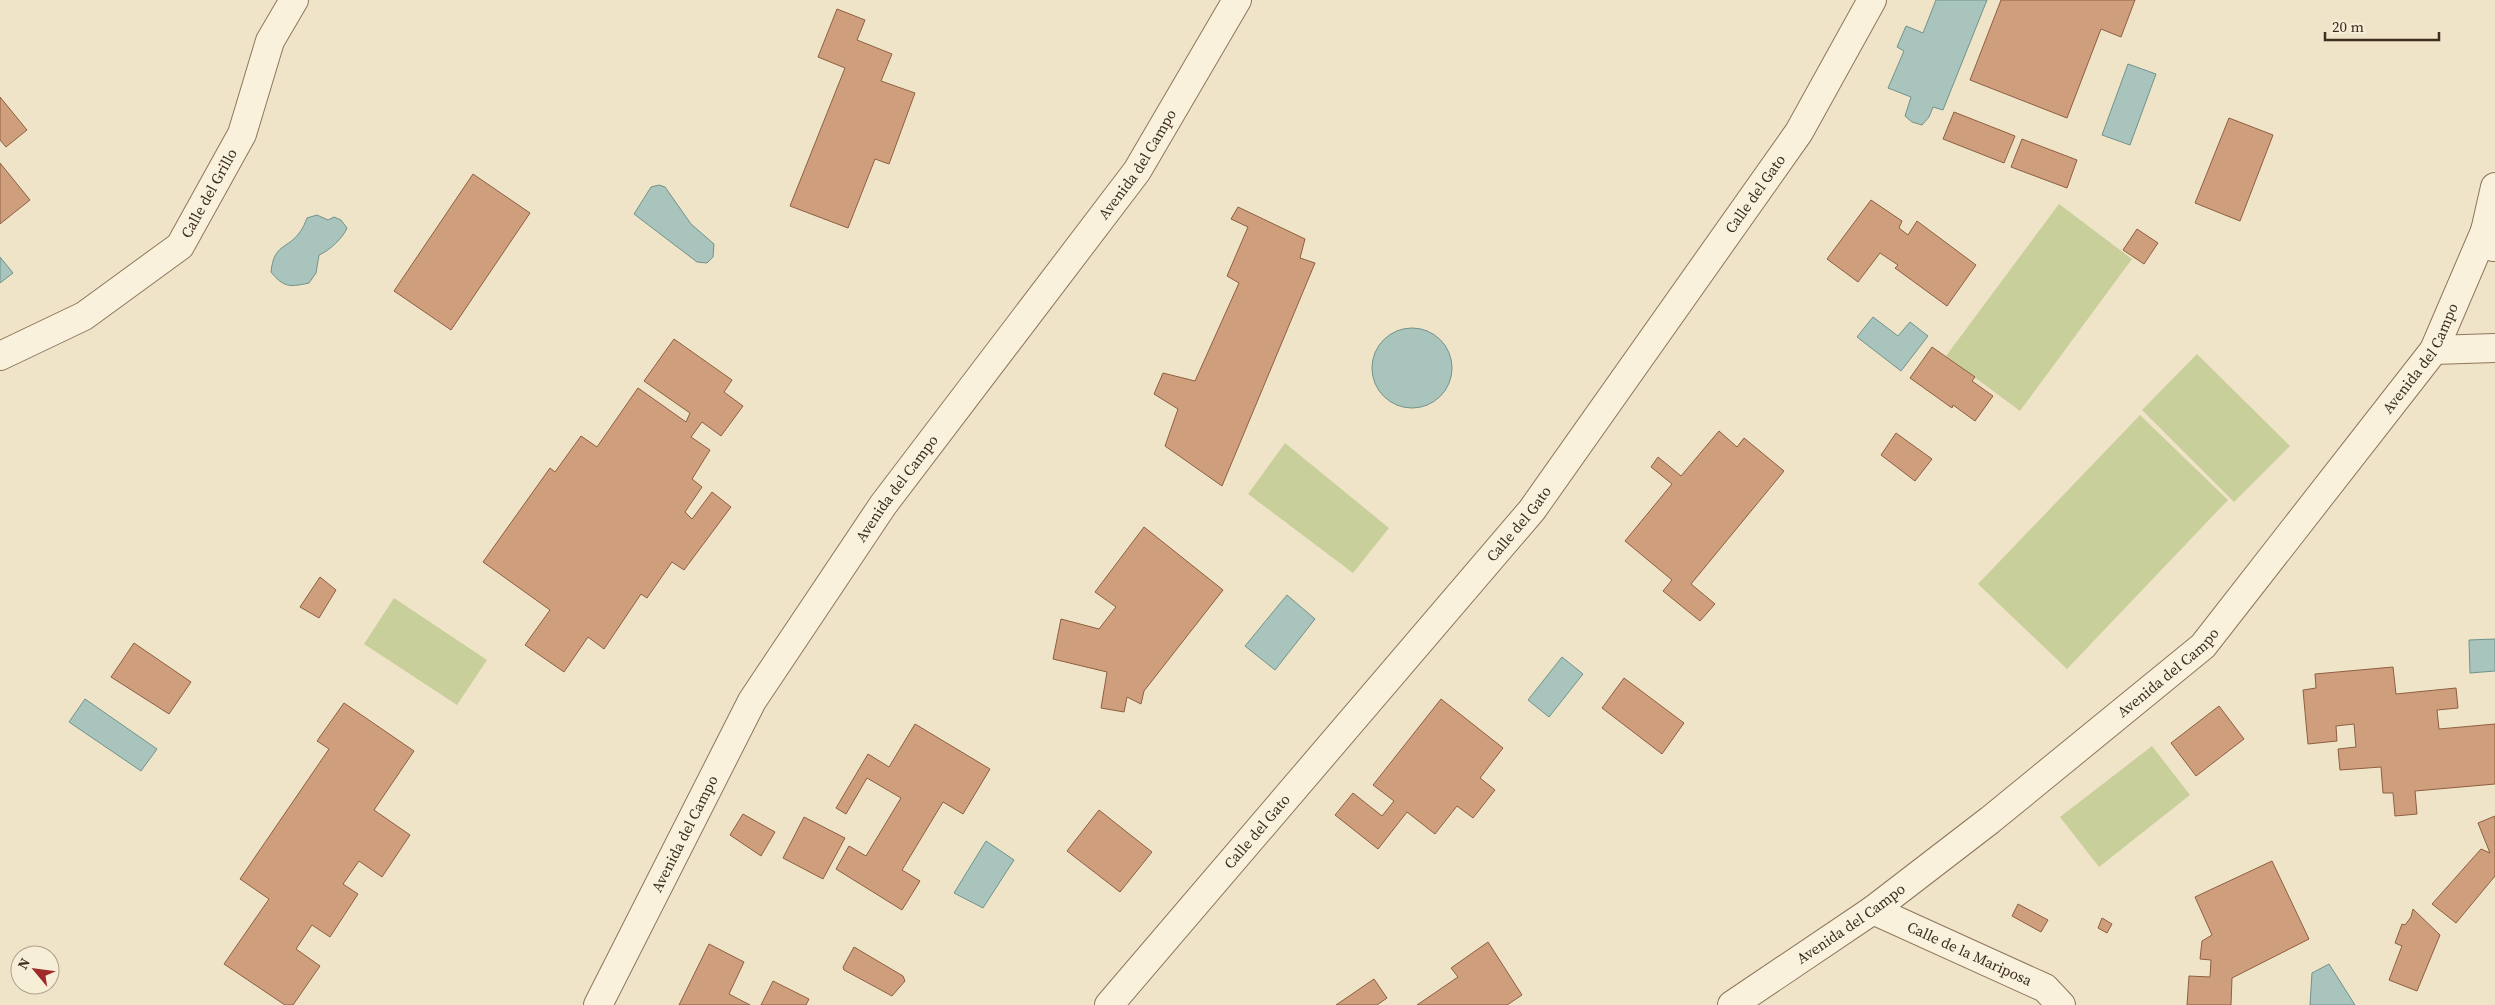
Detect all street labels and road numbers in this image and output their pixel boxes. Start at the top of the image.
street label: Avenida del Campo [1093,105,1181,223]
street label: Calle del Grillo [175,144,242,242]
street label: Calle del Gato [1720,150,1790,237]
street label: Avenida del Campo [2377,300,2463,418]
street label: Avenida del Campo [850,430,943,546]
street label: Calle del Gato [1481,482,1556,566]
street label: Avenida del Campo [2112,623,2224,722]
street label: Avenida del Campo [646,771,723,896]
street label: Calle del Gato [1219,789,1295,873]
street label: Avenida del Campo [1792,878,1909,969]
street label: Calle de la Mariposa [1904,916,2036,991]

